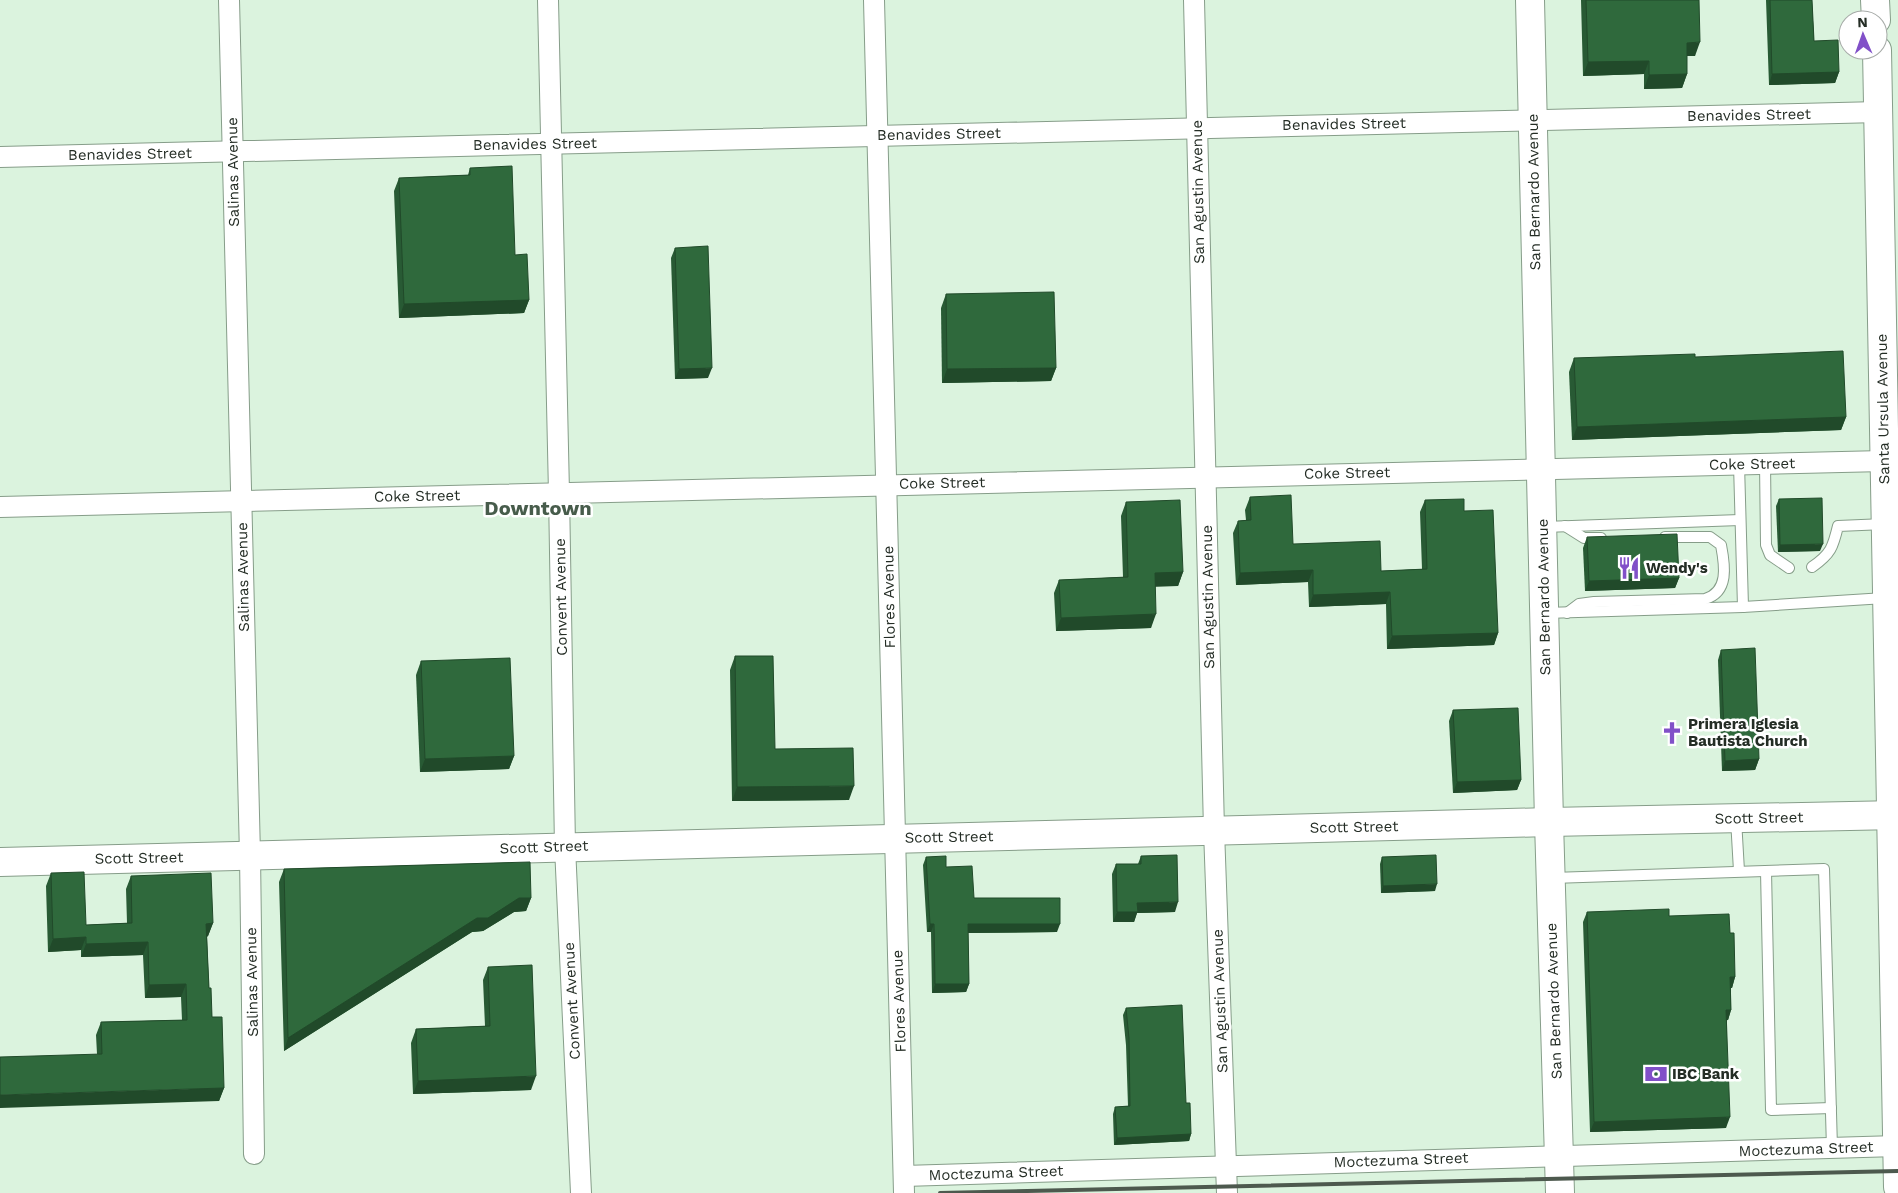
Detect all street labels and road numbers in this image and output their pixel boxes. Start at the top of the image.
street label: Benavides Street [1687,105,1812,125]
street label: Benavides Street [1282,114,1407,134]
street label: San Bernardo Avenue [1524,114,1544,270]
street label: Salinas Avenue [223,117,243,227]
street label: San Agustin Avenue [1188,120,1208,264]
street label: Benavides Street [877,124,1002,144]
street label: Benavides Street [473,134,598,154]
street label: Benavides Street [68,144,193,164]
street label: Santa Ursula Avenue [1873,334,1893,484]
street label: Coke Street [1709,454,1796,474]
street label: Coke Street [1304,463,1391,483]
street label: Coke Street [899,473,986,493]
street label: Coke Street [374,486,461,506]
street label: San Bernardo Avenue [1534,519,1554,675]
street label: Salinas Avenue [233,522,253,632]
street label: San Agustin Avenue [1198,525,1218,669]
street label: Convent Avenue [551,538,571,656]
street label: Flores Avenue [879,545,899,649]
street label: Scott Street [1714,808,1804,828]
street label: Scott Street [1309,817,1399,837]
street label: Scott Street [904,827,994,847]
street label: Scott Street [499,836,589,858]
street label: Scott Street [94,848,184,868]
street label: San Bernardo Avenue [1542,922,1566,1080]
street label: Salinas Avenue [242,927,262,1037]
street label: San Agustin Avenue [1208,929,1232,1073]
street label: Convent Avenue [560,942,584,1060]
street label: Flores Avenue [888,949,910,1053]
street label: Moctezuma Street [1738,1138,1874,1160]
street label: Moctezuma Street [1333,1149,1469,1171]
street label: Moctezuma Street [928,1162,1064,1184]

